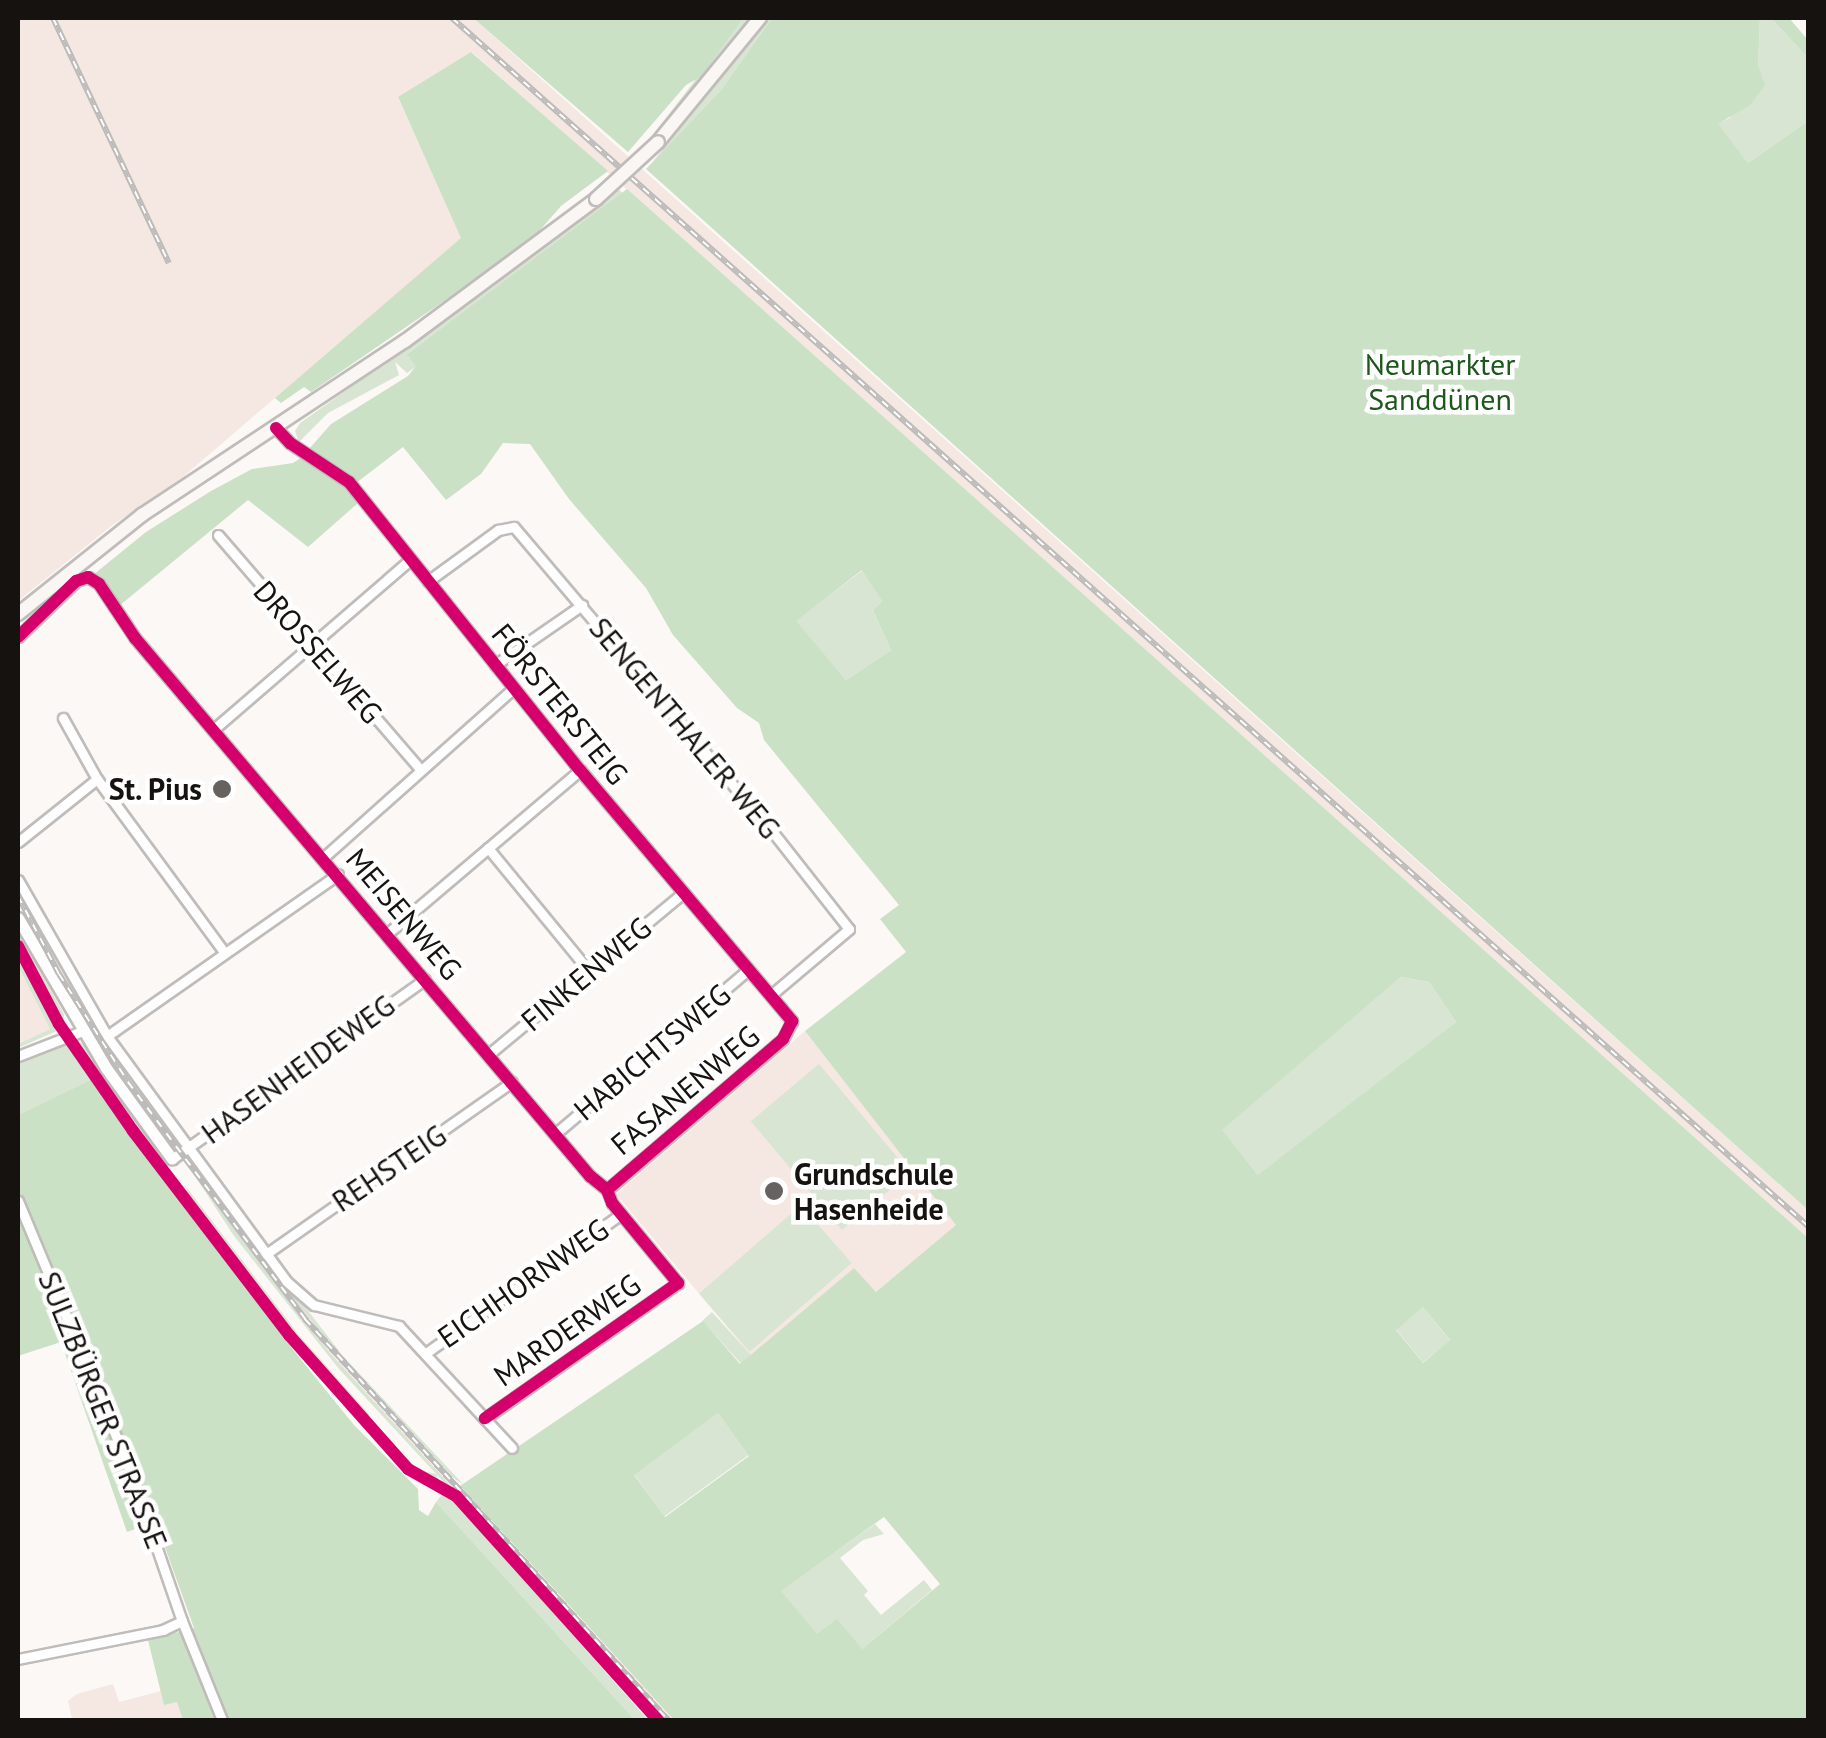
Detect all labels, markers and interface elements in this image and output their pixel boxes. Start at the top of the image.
park label: Neumarkter Sanddünen [1365,346,1515,416]
street label: DROSSELWEG [246,573,390,731]
street label: SENGENTHALER WEG [582,610,788,846]
street label: FÖRSTERSTEIG [484,616,636,792]
place label: St. Pius [107,771,202,807]
marker: St. Pius [211,778,233,800]
street label: MEISENWEG [339,841,469,987]
street label: FINKENWEG [514,909,658,1039]
street label: HABICHTSWEG [566,976,738,1128]
street label: HASENHEIDEWEG [194,987,402,1151]
street label: FASANENWEG [604,1018,766,1162]
street label: REHSTEIG [325,1117,453,1219]
place label: Grundschule Hasenheide [794,1156,954,1226]
marker: Grundschule Hasenheide [763,1180,785,1202]
street label: EICHHORNWEG [431,1211,615,1355]
street label: SULZBÜRGER STRASSE [31,1266,175,1554]
street label: MARDERWEG [487,1266,647,1394]

